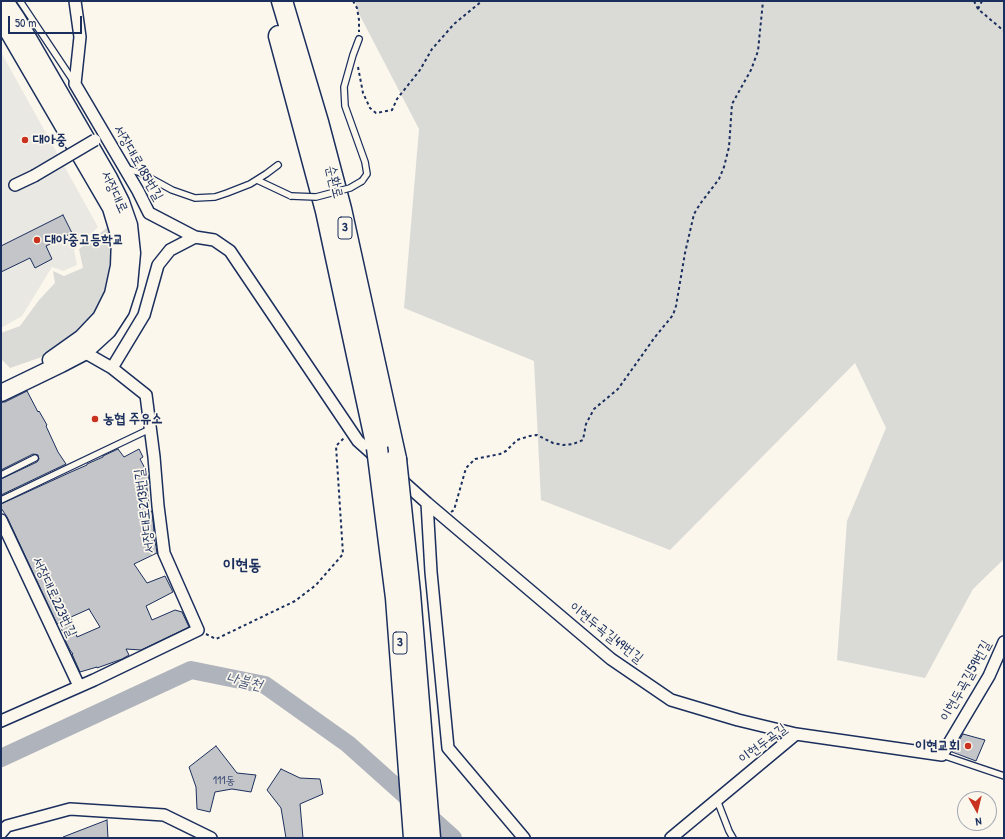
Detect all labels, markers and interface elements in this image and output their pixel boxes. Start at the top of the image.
scale bar [10,8,84,34]
text: 50 m [15,14,36,31]
street label: 서장대로185번길 [110,122,166,204]
place label: 대아중 [33,132,67,148]
marker: 대아중 [20,135,30,145]
street label: 순환로 [322,164,346,200]
street label: 서장대로 [97,168,131,216]
road number: 3 [338,217,352,239]
place label: 대아중고등학교 [45,232,124,248]
marker: 대아중고등학교 [32,235,42,245]
place label: 농협 주유소 [103,411,163,427]
marker: 농협 주유소 [90,414,100,424]
street label: 서장대로213번길 [131,468,159,554]
street label: 서장대로223번길 [28,554,80,640]
district label: 이현동 [223,556,261,576]
street label: 이현두곡길49번길 [566,599,646,667]
road number: 3 [393,632,407,654]
street label: 이현두곡길59번길 [937,638,995,724]
water label: 나불천 [224,669,264,695]
street label: 이현두곡길 [735,720,791,768]
place label: 이현교회 [915,738,960,754]
marker: 이현교회 [963,741,973,751]
house number: 111동 [213,774,235,788]
north arrow [957,791,997,831]
text: N [975,815,982,829]

